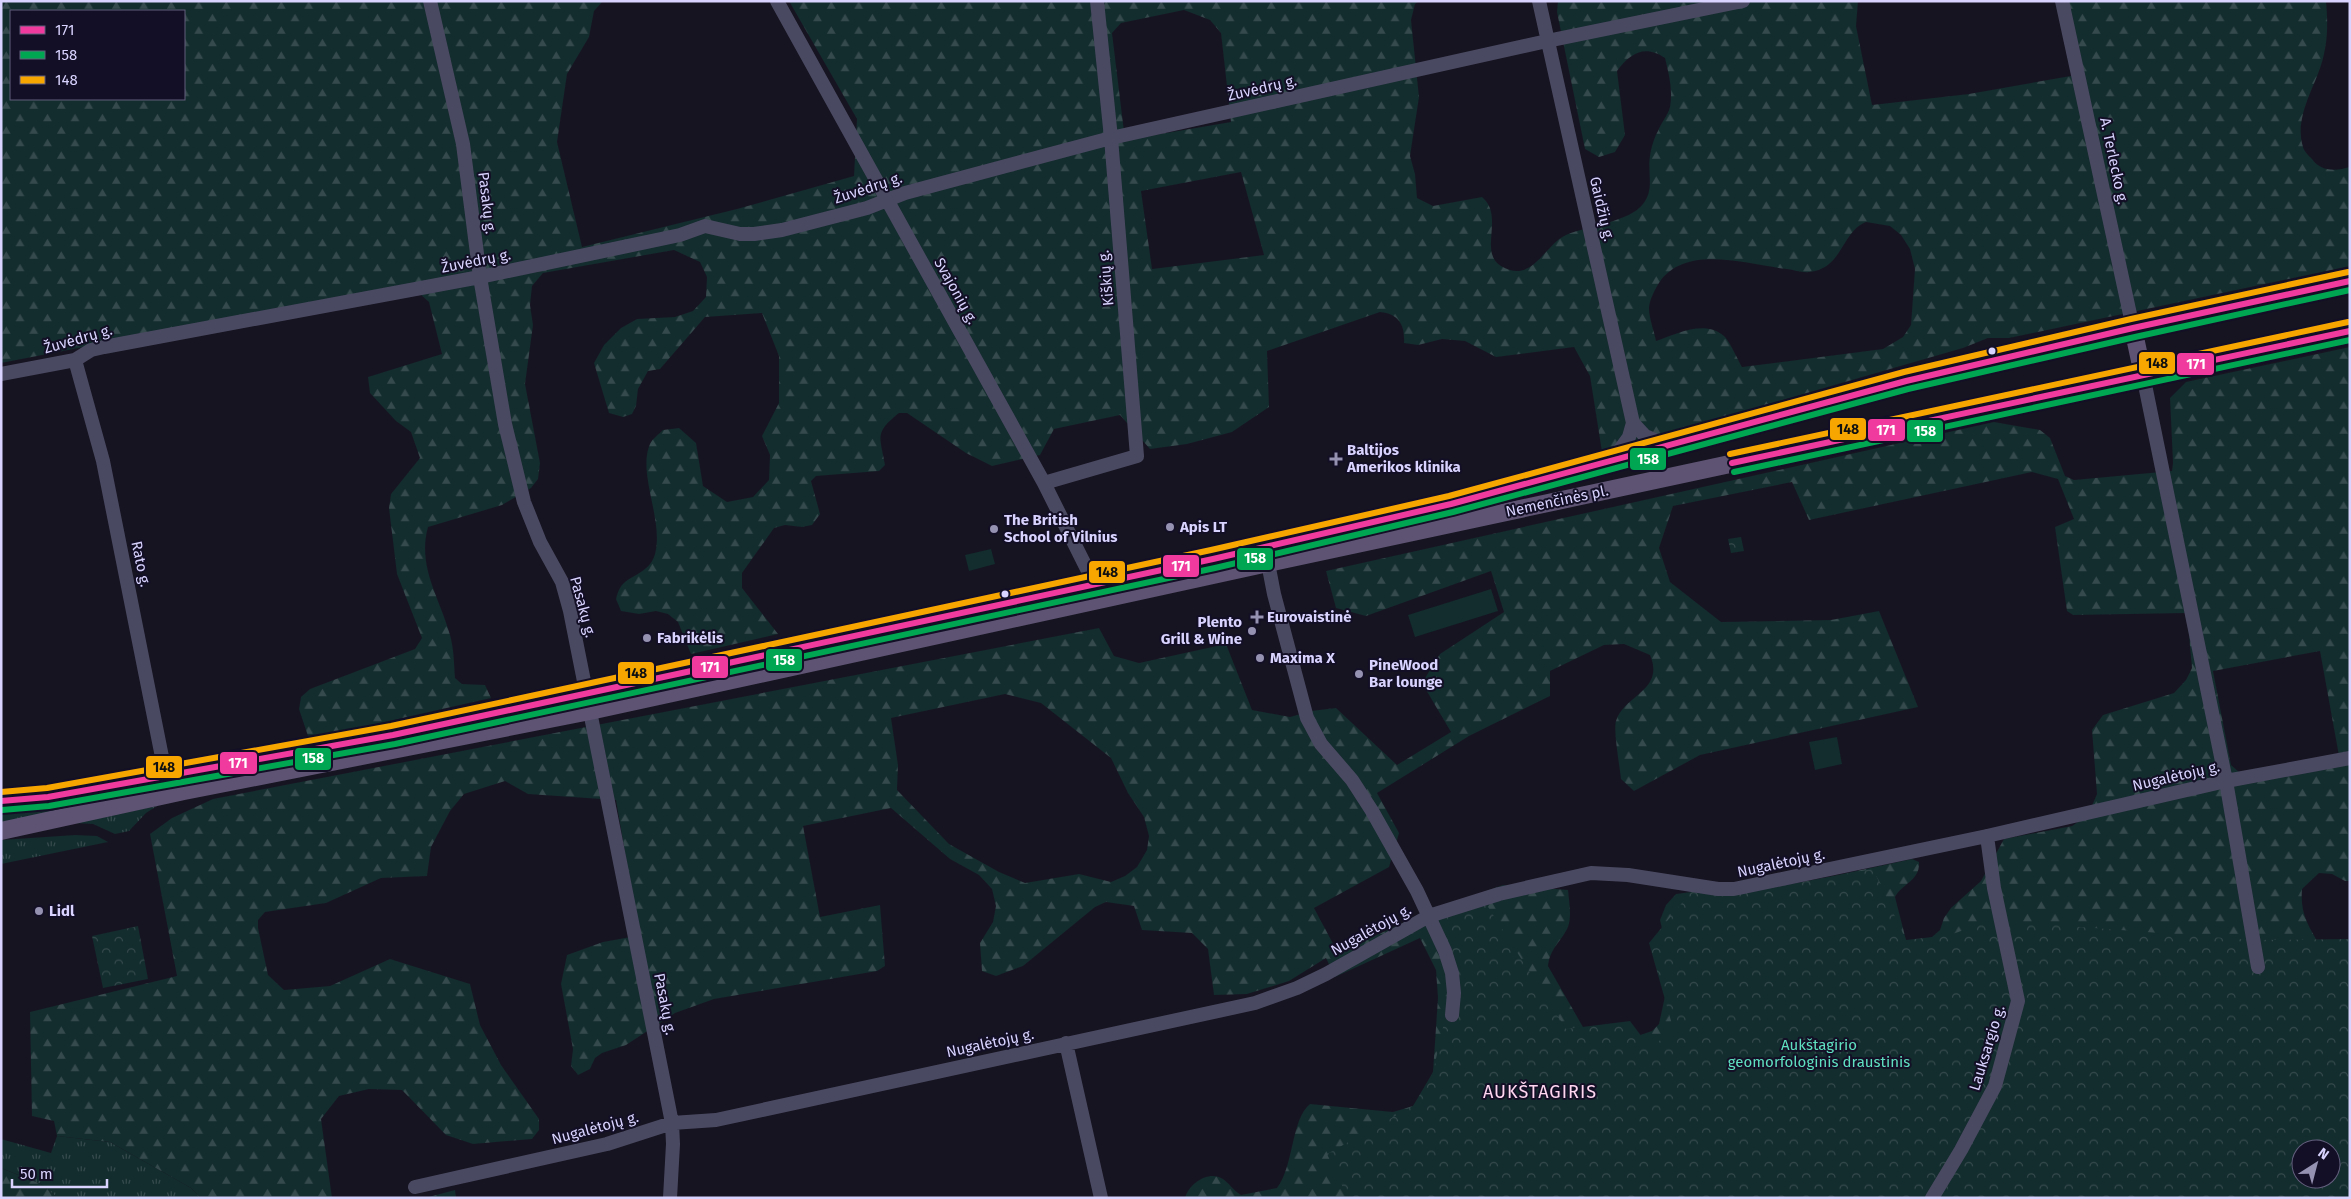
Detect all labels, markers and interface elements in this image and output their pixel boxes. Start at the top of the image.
legend [10,10,185,100]
text: 171 [55,21,74,39]
text: 158 [55,46,77,64]
text: 148 [55,71,78,89]
street label: Žuvėdrų g. [1226,71,1298,105]
street label: A. Terlecko g. [2096,116,2132,206]
street label: Žuvėdrų g. [832,169,904,207]
street label: Pasakų g. [474,171,500,235]
street label: Gaidžių g. [1586,175,1618,243]
street label: Žuvėdrų g. [440,245,512,277]
street label: Kiškių g. [1095,249,1117,307]
street label: Svajonių g. [930,255,982,327]
street label: Žuvėdrų g. [42,321,114,357]
unlabelled marker [1987,346,1997,356]
line badge: 148 [2138,351,2176,375]
line badge: 171 [2176,352,2215,376]
text: 148 [2146,355,2168,372]
text: 171 [2186,356,2206,373]
line badge: 148 [1829,417,1867,441]
line badge: 171 [1867,418,1906,442]
line badge: 158 [1906,419,1944,443]
text: 148 [1837,421,1859,438]
text: 171 [1876,422,1896,439]
text: 158 [1914,423,1936,440]
place label: Baltijos Amerikos klinika [1346,441,1461,476]
line badge: 158 [1629,447,1667,471]
text: 158 [1637,451,1659,468]
marker: Baltijos Amerikos klinika [1329,452,1343,466]
street label: Nemenčinės pl. [1504,481,1610,521]
place label: The British School of Vilnius [1004,511,1118,546]
place label: Apis LT [1179,518,1228,536]
marker: Apis LT [1164,521,1176,533]
marker: The British School of Vilnius [988,523,1000,535]
street label: Rato g. [127,539,155,589]
line badge: 158 [1236,547,1274,571]
text: 158 [1244,550,1266,567]
line badge: 171 [1162,554,1200,578]
text: 171 [1171,558,1191,575]
line badge: 148 [1088,560,1126,584]
text: 148 [1096,564,1118,581]
street label: Pasakų g. [566,574,600,640]
unlabelled marker [1000,589,1010,599]
place label: Eurovaistinė [1267,608,1351,626]
marker: Eurovaistinė [1251,611,1263,623]
place label: Plento Grill & Wine [1161,613,1242,648]
marker: Plento Grill & Wine [1246,625,1258,637]
place label: Fabrikėlis [657,629,723,647]
marker: Fabrikėlis [641,632,653,644]
line badge: 158 [765,648,803,672]
place label: Maxima X [1270,649,1335,667]
text: 158 [773,652,795,669]
marker: Maxima X [1254,652,1266,664]
line badge: 171 [691,655,729,679]
place label: PineWood Bar lounge [1369,656,1443,691]
text: 171 [700,659,720,676]
line badge: 148 [617,661,655,685]
text: 148 [625,665,647,682]
marker: PineWood Bar lounge [1353,668,1365,680]
line badge: 158 [294,747,332,771]
text: 158 [302,750,324,767]
line badge: 171 [219,751,258,775]
line badge: 148 [145,755,183,779]
text: 171 [228,755,248,772]
street label: Nugalėtojų g. [2130,757,2222,795]
text: 148 [153,759,175,776]
street label: Nugalėtojų g. [1735,845,1827,881]
street label: Nugalėtojų g. [1328,900,1414,960]
place label: Lidl [49,902,75,920]
marker: Lidl [33,905,45,917]
street label: Pasakų g. [650,972,680,1036]
street label: Lauksargio g. [1965,1003,2009,1093]
street label: Nugalėtojų g. [944,1025,1036,1061]
park label: Aukštagirio geomorfologinis draustinis [1728,1036,1910,1071]
district label: AUKŠTAGIRIS [1483,1081,1597,1103]
street label: Nugalėtojų g. [550,1108,640,1148]
north arrow [2291,1139,2341,1189]
text: N [2315,1144,2332,1163]
scale bar [12,1156,108,1188]
text: 50 m [20,1165,53,1183]

